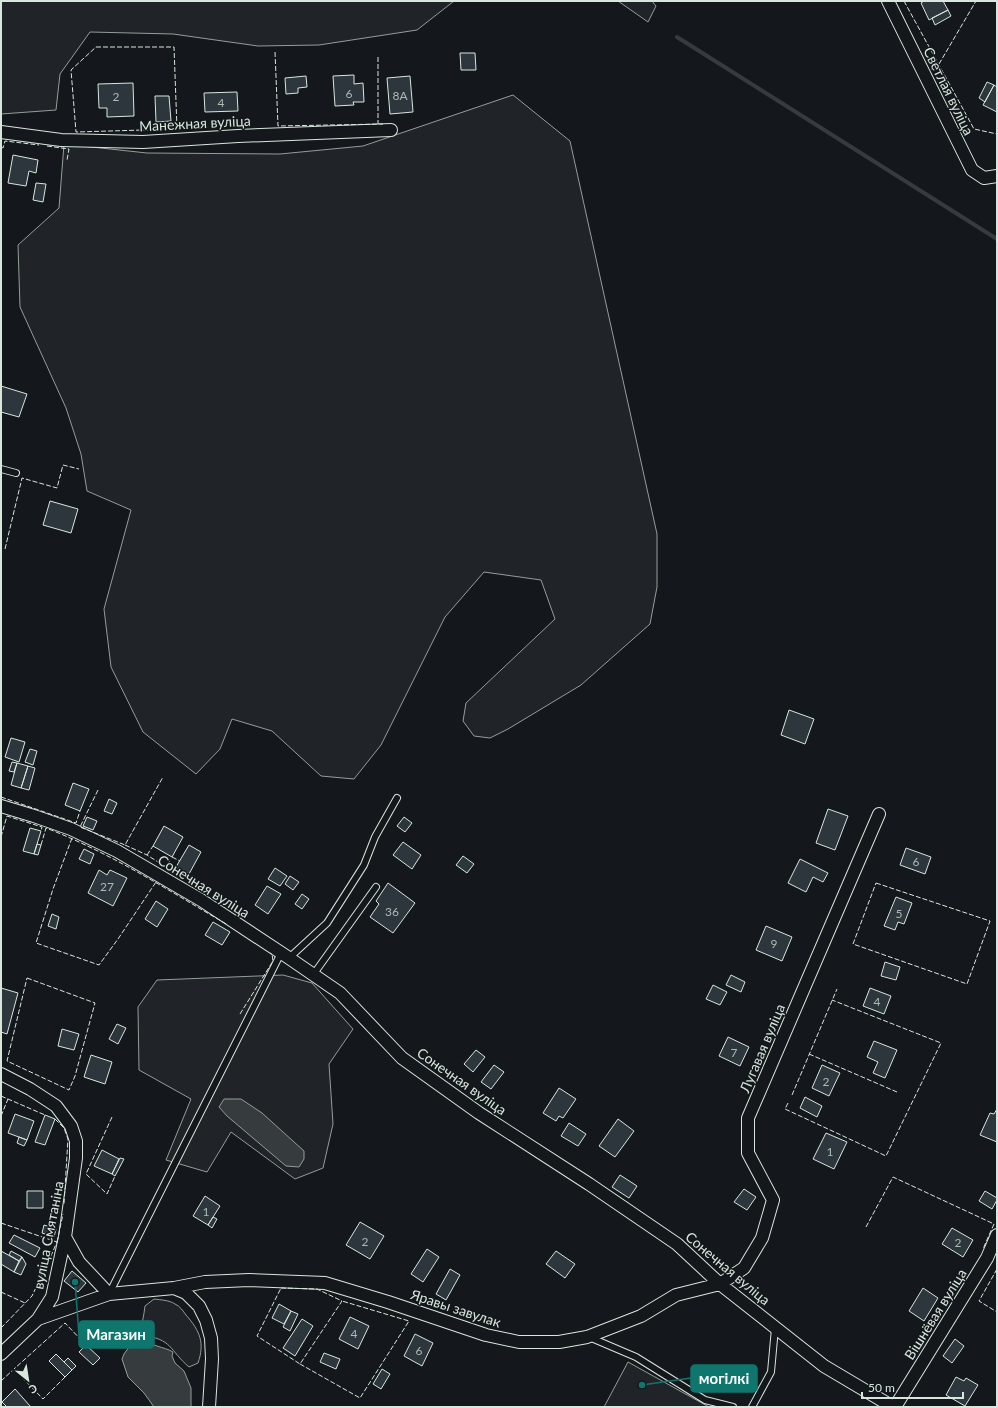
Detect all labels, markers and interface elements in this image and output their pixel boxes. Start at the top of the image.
street label: Светлая вуліца [920,44,978,138]
house number: 6 [346,86,353,101]
house number: 8А [392,88,408,103]
house number: 2 [113,89,120,104]
house number: 4 [218,95,225,110]
street label: Манежная вуліца [139,112,251,134]
street label: Сонечная вуліца [155,851,253,921]
house number: 6 [913,854,920,869]
house number: 27 [100,879,114,894]
house number: 36 [385,904,399,919]
house number: 5 [896,906,903,921]
house number: 9 [771,936,778,951]
house number: 4 [874,994,881,1009]
street label: Лугавая вуліца [735,1001,788,1096]
street label: Сонечная вуліца [414,1044,510,1118]
house number: 7 [731,1045,738,1060]
house number: 2 [823,1074,830,1089]
house number: 1 [827,1144,834,1159]
street label: вуліца Смятаніна [29,1179,67,1291]
house number: 1 [203,1204,210,1219]
street label: Сонечная вуліца [682,1228,774,1308]
house number: 2 [362,1234,369,1249]
house number: 2 [955,1235,962,1250]
street label: Вішнёвая вуліца [900,1265,970,1363]
street label: Яравы завулак [408,1285,504,1331]
callout: Магазин [79,1321,154,1348]
text: Магазин [86,1325,146,1343]
house number: 4 [351,1326,358,1341]
house number: 6 [416,1343,423,1358]
north arrow [8,1360,48,1400]
callout: могілкі [691,1365,757,1392]
text: могілкі [699,1369,749,1387]
scale bar [862,1374,963,1400]
text: 50 m [868,1380,895,1395]
text: С [26,1382,40,1397]

